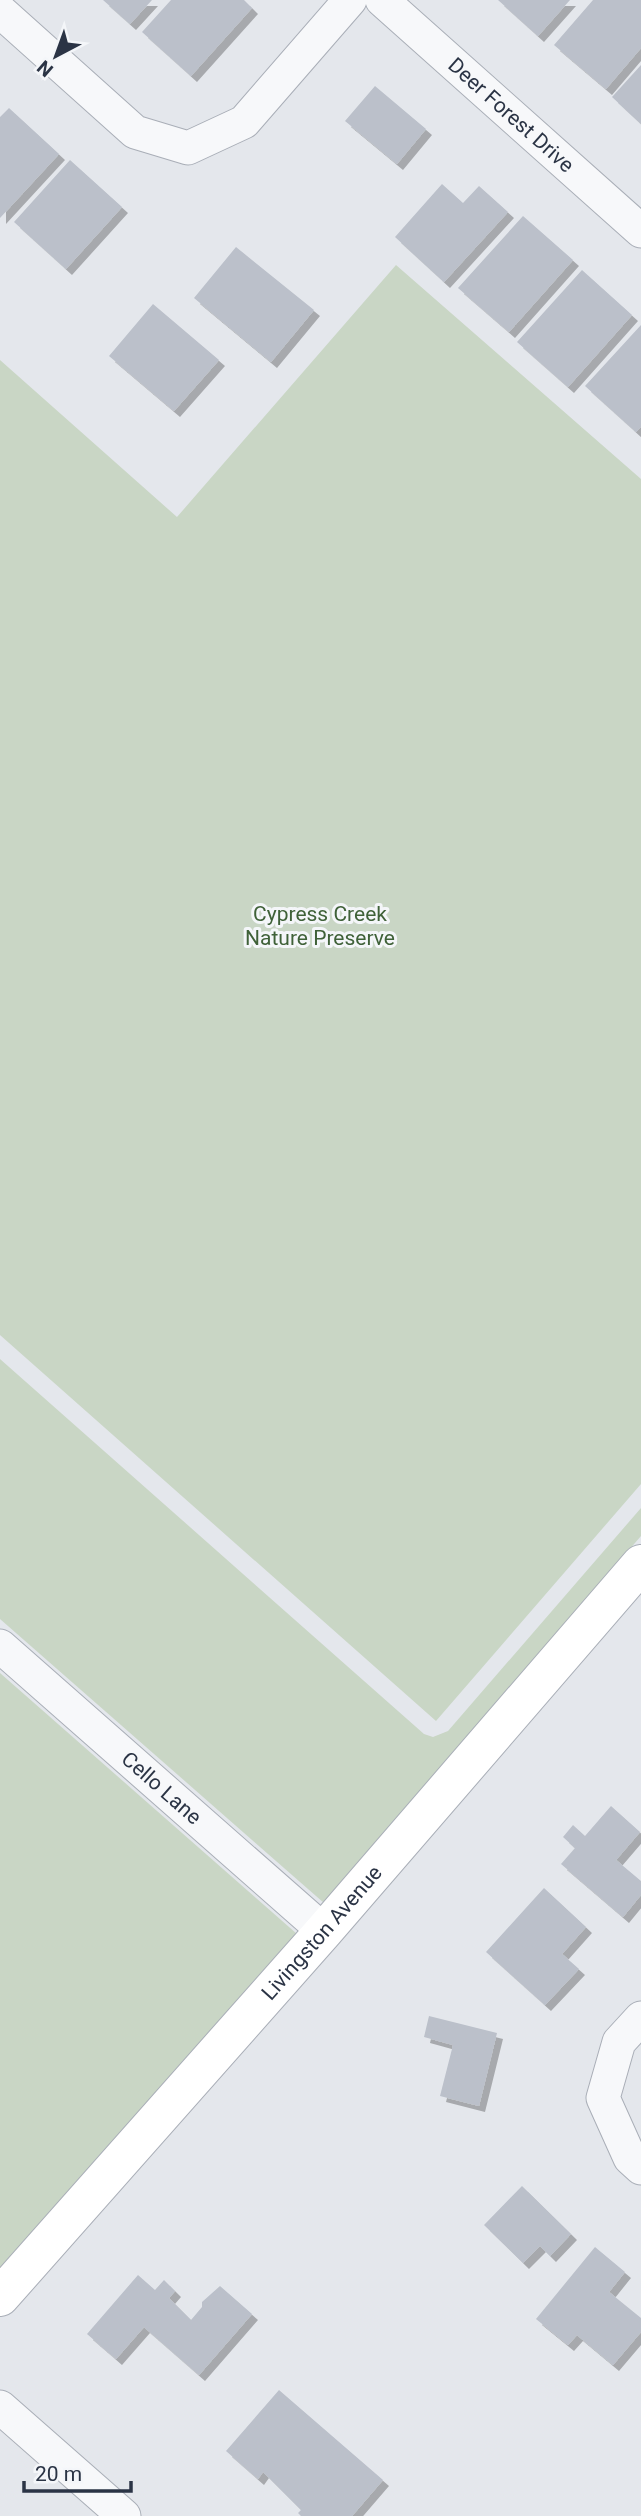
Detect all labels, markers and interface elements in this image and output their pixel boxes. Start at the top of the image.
north arrow [21,21,91,91]
street label: Deer Forest Drive [443,53,579,177]
text: N [33,55,58,82]
park label: Cypress Creek Nature Preserve [245,902,395,950]
street label: Cello Lane [117,1747,206,1829]
street label: Livingston Avenue [257,1861,387,2005]
scale bar [24,2450,131,2494]
text: 20 m [35,2462,82,2486]

